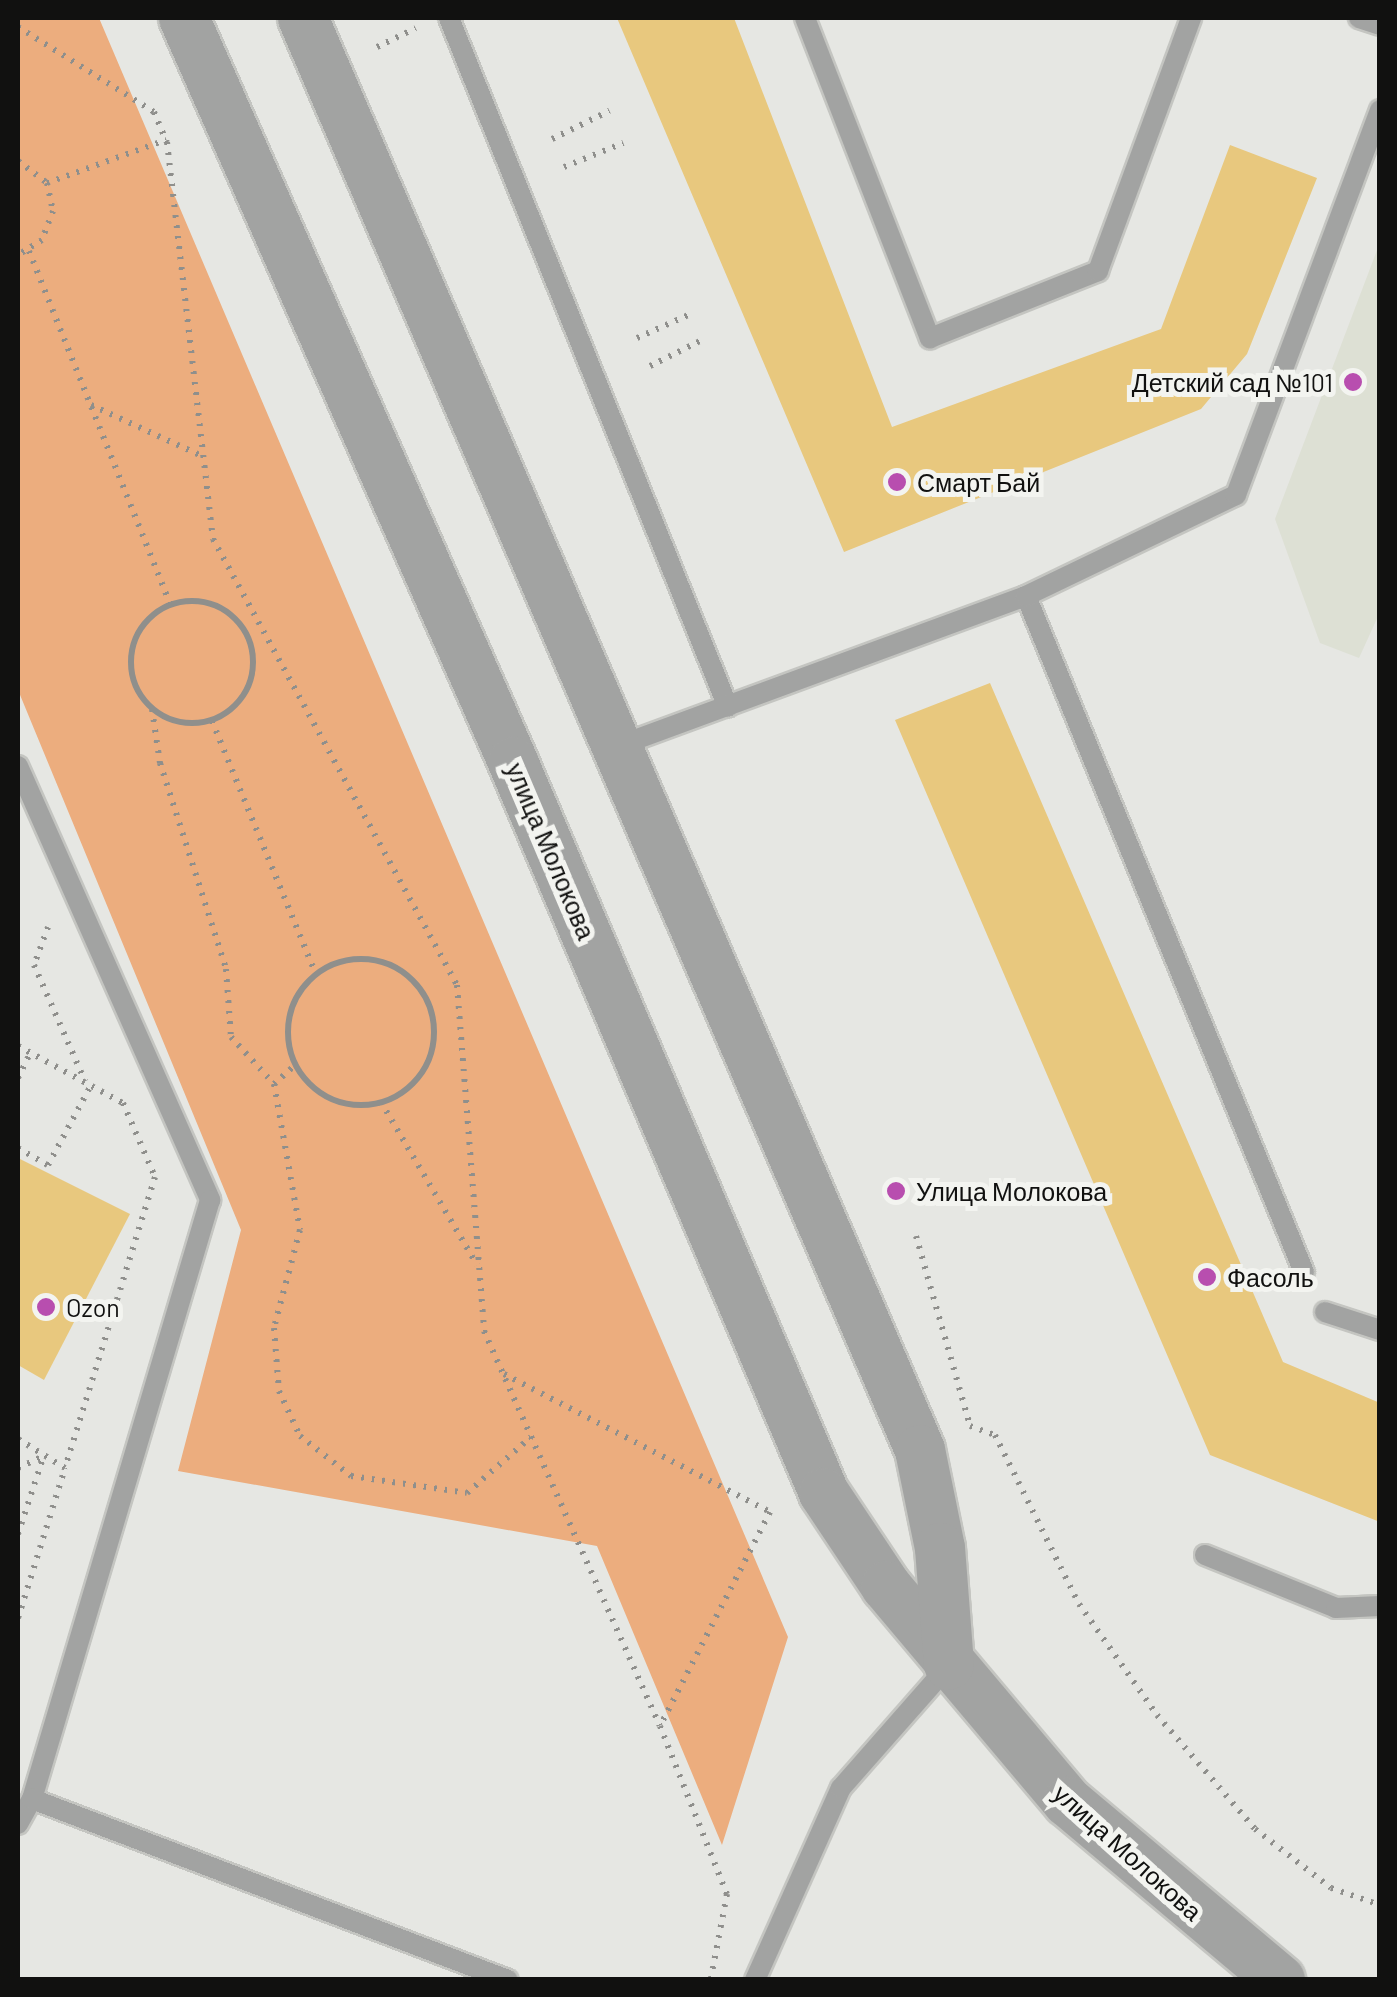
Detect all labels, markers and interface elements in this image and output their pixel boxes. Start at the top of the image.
place label: Детский сад №101 [1132,367,1333,397]
marker: Детский сад №101 [1342,371,1364,393]
place label: Смарт Бай [917,467,1040,497]
marker: Смарт Бай [886,471,908,493]
street label: улица Молокова [500,758,602,944]
place label: Улица Молокова [916,1176,1107,1206]
marker: Улица Молокова [885,1180,907,1202]
place label: Фасоль [1227,1262,1314,1292]
marker: Фасоль [1196,1266,1218,1288]
place label: Ozon [66,1292,120,1322]
marker: Ozon [35,1296,57,1318]
street label: улица Молокова [1048,1778,1208,1926]

